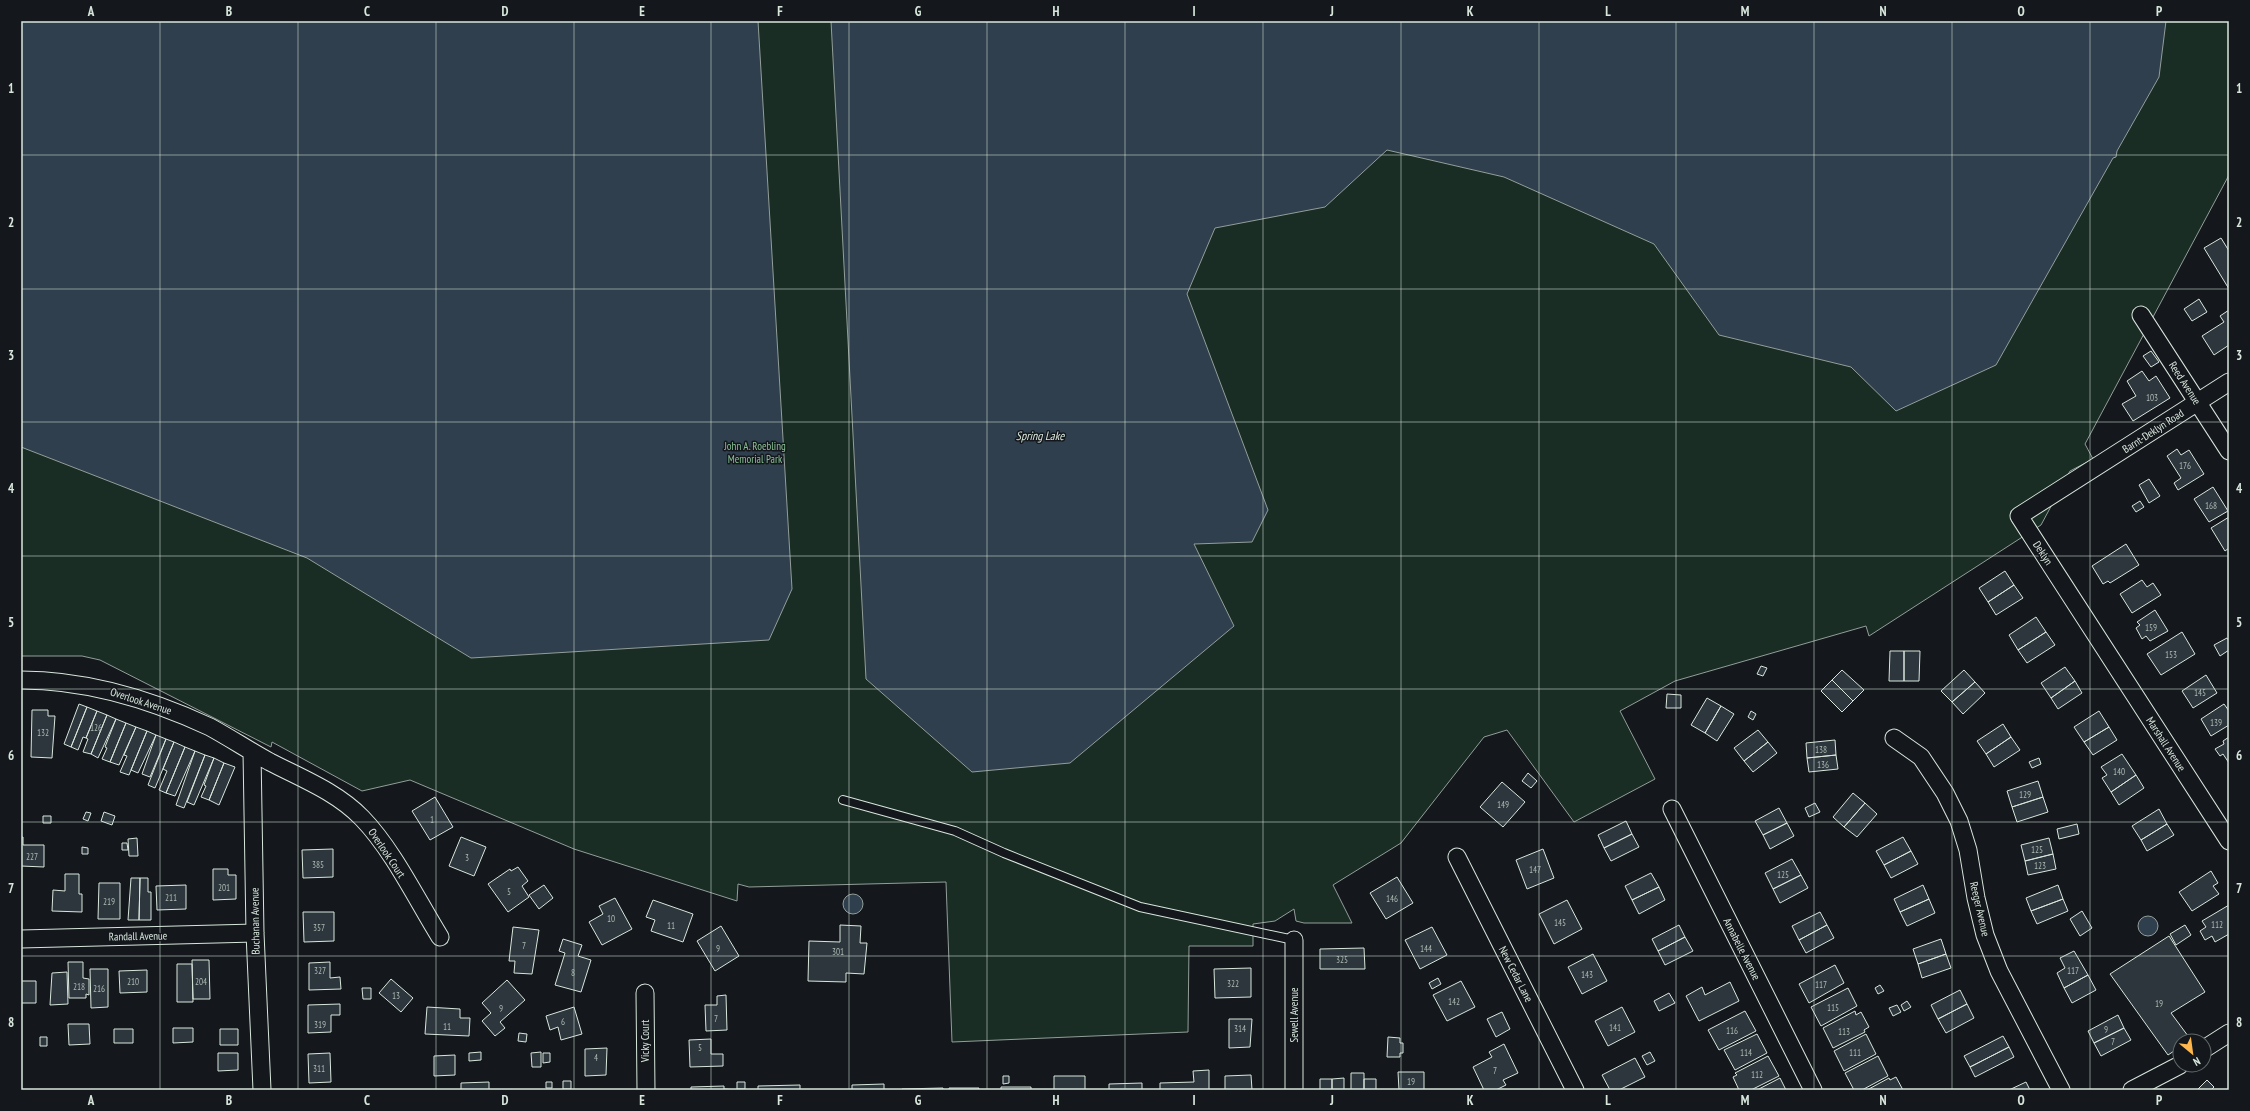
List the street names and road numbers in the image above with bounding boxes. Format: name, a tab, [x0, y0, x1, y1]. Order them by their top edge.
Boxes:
street label: Reed Avenue	[2166, 359, 2204, 408]
street label: Barnt-Deklyn Road	[2120, 406, 2187, 456]
street label: Deklyn	[2030, 538, 2056, 568]
street label: Overlook Avenue	[109, 685, 174, 718]
street label: Marshall Avenue	[2143, 714, 2189, 774]
street label: Overlook Court	[365, 826, 409, 880]
street label: Reeger Avenue	[1967, 880, 1993, 938]
street label: Buchanan Avenue	[247, 887, 263, 955]
street label: Annabelle Avenue	[1720, 915, 1764, 983]
street label: Randall Avenue	[109, 928, 168, 944]
street label: New Cedar Lane	[1496, 944, 1536, 1005]
street label: Sewell Avenue	[1287, 987, 1301, 1043]
street label: Vicky Court	[638, 1020, 652, 1063]

